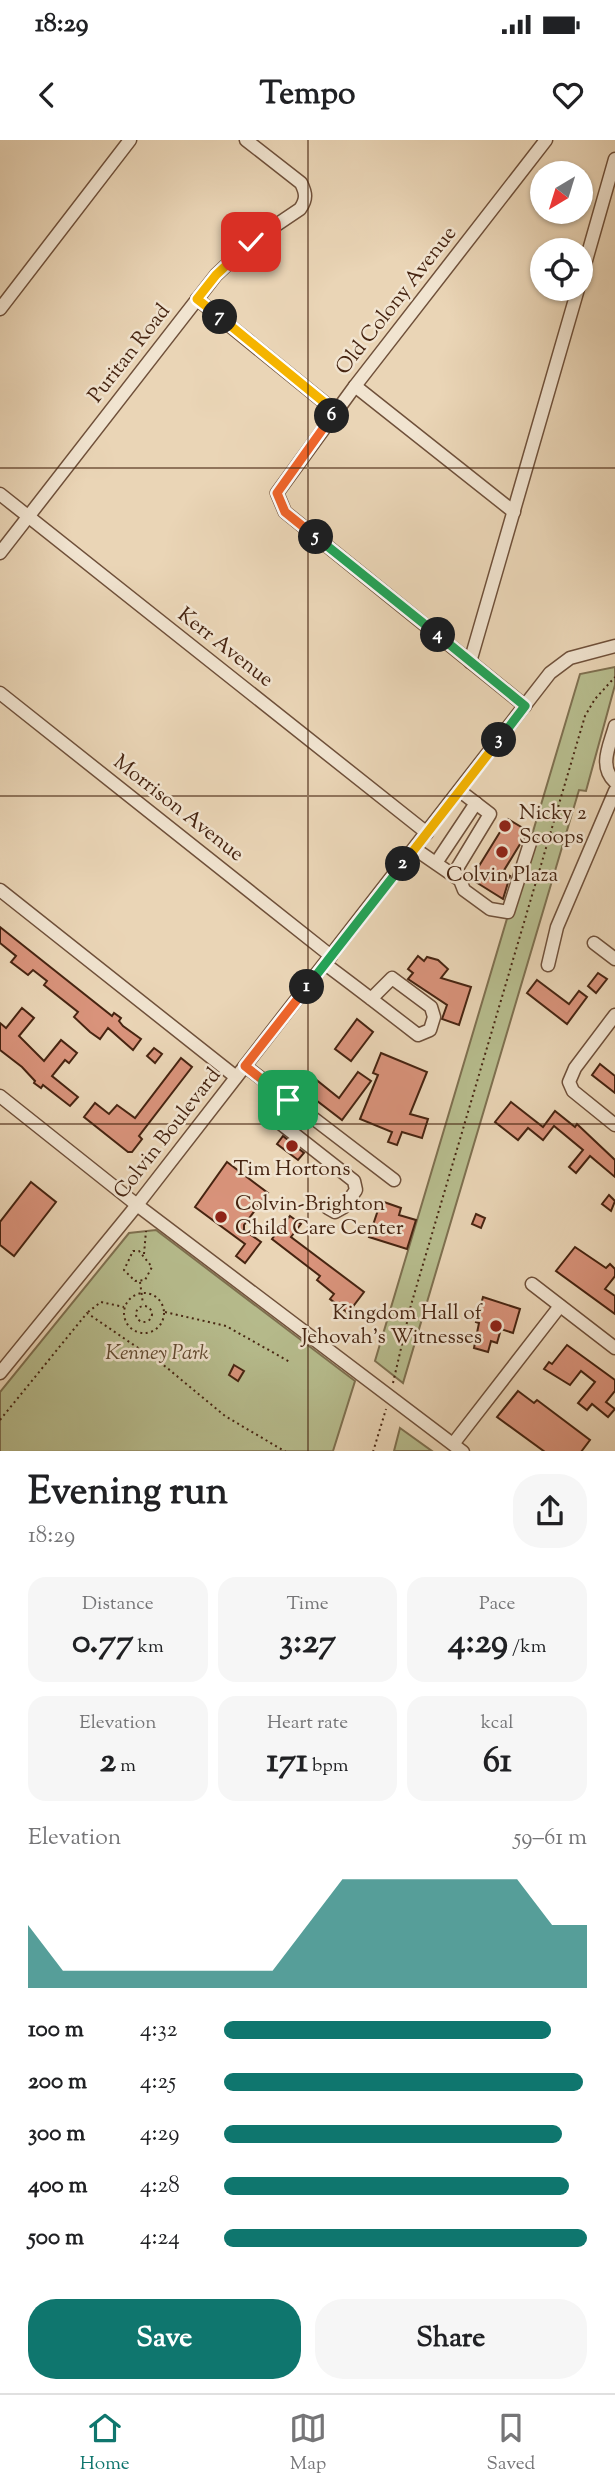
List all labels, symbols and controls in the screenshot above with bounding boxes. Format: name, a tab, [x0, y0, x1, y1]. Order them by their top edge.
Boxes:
text: 18:29	[35, 6, 88, 43]
text: Tempo	[259, 72, 356, 118]
icon: back	[28, 76, 66, 114]
icon: heart	[549, 76, 587, 114]
north arrow	[530, 161, 593, 224]
map controls	[530, 161, 593, 301]
pin	[221, 212, 281, 272]
street label: Old Colony Avenue	[329, 220, 465, 382]
icon: check	[232, 223, 270, 261]
button: locate	[530, 238, 593, 301]
street label: Puritan Road	[82, 298, 178, 410]
pin: 7	[202, 300, 238, 334]
text: 7	[215, 303, 224, 330]
pin: 6	[314, 398, 350, 434]
text: 6	[327, 402, 336, 429]
pin: 5	[298, 520, 334, 554]
text: 5	[312, 523, 319, 550]
street label: Kerr Avenue	[171, 601, 279, 695]
pin: 4	[420, 617, 456, 652]
text: 4	[433, 621, 442, 648]
pin: 3	[482, 722, 516, 758]
text: 3	[495, 726, 502, 753]
street label: Morrison Avenue	[106, 748, 250, 870]
place label: Nicky 2 Scoops	[519, 799, 587, 853]
marker: Nicky 2 Scoops	[497, 818, 513, 834]
marker: Colvin Plaza	[494, 844, 510, 860]
pin: 2	[386, 846, 420, 882]
text: 2	[398, 850, 407, 877]
place label: Colvin Plaza	[446, 861, 558, 891]
pin: 1	[290, 970, 324, 1004]
text: 1	[303, 973, 310, 1000]
street label: Colvin Boulevard	[107, 1062, 229, 1206]
pin	[258, 1070, 318, 1130]
icon: arrive	[269, 1081, 307, 1119]
marker: Tim Hortons	[284, 1138, 300, 1154]
place label: Tim Hortons	[234, 1155, 350, 1185]
place label: Colvin-Brighton Child Care Center	[235, 1190, 404, 1244]
marker: Colvin-Brighton Child Care Center	[213, 1209, 229, 1225]
place label: Kingdom Hall of Jehovah’s Witnesses	[300, 1299, 484, 1353]
marker: Kingdom Hall of Jehovah’s Witnesses	[488, 1318, 504, 1334]
park label: Kenney Park	[105, 1339, 209, 1369]
text: Evening run	[28, 1467, 228, 1521]
button: share	[513, 1474, 587, 1548]
text: 18:29	[28, 1520, 75, 1553]
text: Distance	[82, 1591, 154, 1618]
text: Time	[286, 1591, 329, 1618]
text: Pace	[479, 1591, 515, 1618]
text: 0.77	[72, 1618, 134, 1669]
text: 3:27	[279, 1618, 336, 1669]
text: 4:29	[448, 1618, 508, 1669]
text: km	[134, 1634, 164, 1661]
text: /km	[508, 1634, 546, 1661]
text: Elevation	[79, 1710, 156, 1737]
text: Heart rate	[267, 1710, 348, 1737]
text: kcal	[481, 1710, 513, 1737]
text: 2	[100, 1737, 116, 1788]
text: 171	[267, 1737, 308, 1788]
text: 61	[483, 1737, 512, 1788]
text: m	[116, 1753, 136, 1780]
text: bpm	[308, 1753, 348, 1780]
text: Elevation	[28, 1822, 121, 1855]
text: 59–61 m	[514, 1822, 587, 1855]
text: 100 m	[28, 2014, 84, 2047]
text: 4:32	[140, 2014, 178, 2047]
text: 200 m	[28, 2066, 87, 2099]
text: 4:25	[140, 2066, 176, 2099]
text: 300 m	[28, 2118, 85, 2151]
text: 4:29	[140, 2118, 180, 2151]
text: 400 m	[28, 2170, 88, 2203]
text: 4:28	[140, 2170, 180, 2203]
text: 500 m	[28, 2222, 84, 2255]
text: 4:24	[140, 2222, 180, 2255]
button: Save	[28, 2299, 301, 2379]
button: Share	[315, 2299, 587, 2379]
tab: Home	[80, 2409, 130, 2478]
tab: Map	[289, 2409, 327, 2478]
tab: Saved	[486, 2409, 535, 2478]

